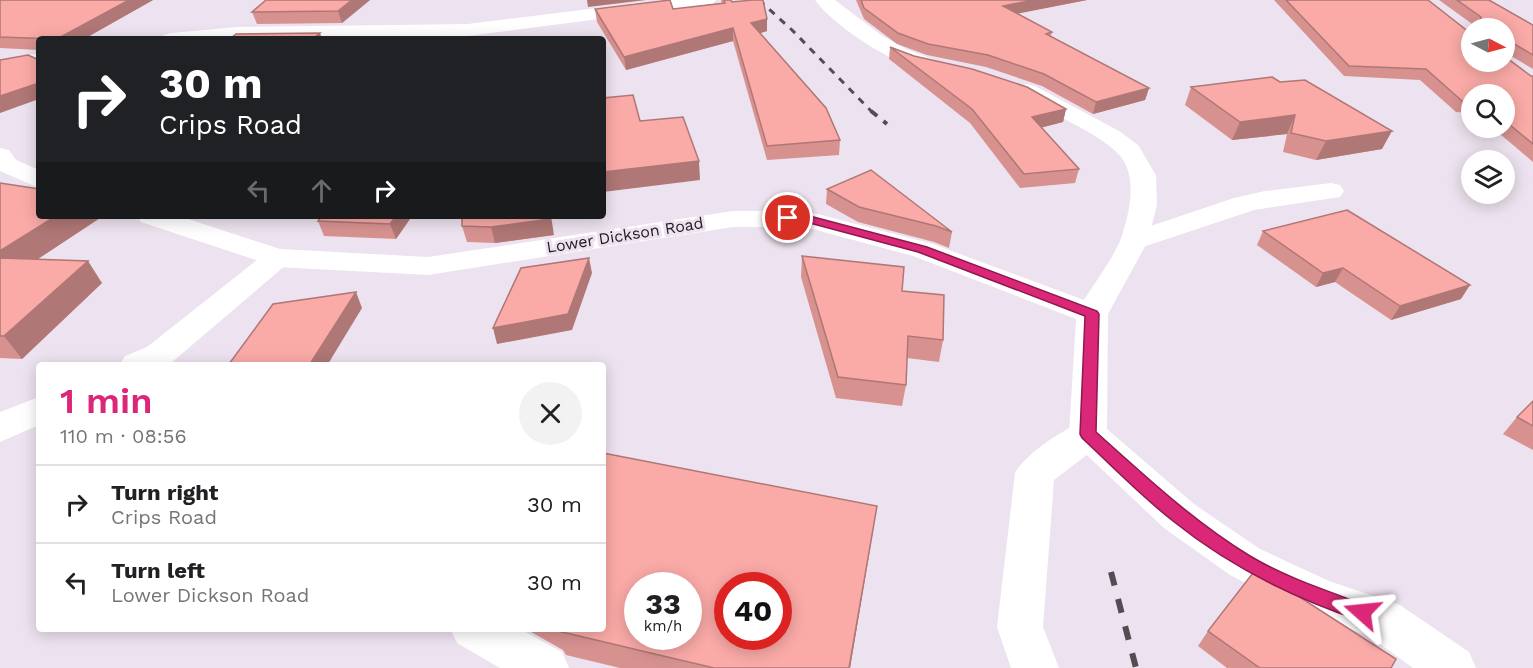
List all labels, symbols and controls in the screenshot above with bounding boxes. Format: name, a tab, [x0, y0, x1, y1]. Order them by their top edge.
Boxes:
north arrow	[1461, 18, 1515, 72]
map controls	[1461, 18, 1515, 204]
text: 30 m	[159, 59, 263, 108]
icon: right	[60, 60, 138, 138]
button: search	[1461, 84, 1515, 138]
text: Crips Road	[159, 109, 302, 141]
button: layers	[1461, 150, 1515, 204]
icon: left	[242, 174, 275, 207]
icon: ahead	[305, 174, 338, 207]
icon: right	[368, 174, 401, 207]
pin	[762, 192, 813, 243]
icon: arrive	[771, 201, 804, 234]
street label: Lower Dickson Road	[545, 213, 705, 257]
text: 1 min	[60, 380, 152, 422]
button: close	[519, 382, 582, 445]
text: 110 m · 08:56	[60, 424, 187, 448]
text: Turn right	[111, 480, 218, 505]
icon: right	[60, 488, 93, 521]
text: 30 m	[527, 492, 582, 517]
text: Crips Road	[111, 505, 217, 529]
text: Turn left	[111, 558, 205, 583]
icon: left	[60, 566, 93, 599]
text: 30 m	[527, 570, 582, 595]
speed limit sign: 40	[714, 572, 792, 650]
position arrow	[1330, 580, 1394, 644]
text: Lower Dickson Road	[111, 583, 309, 607]
text: 33	[645, 586, 681, 621]
text: km/h	[644, 617, 682, 635]

